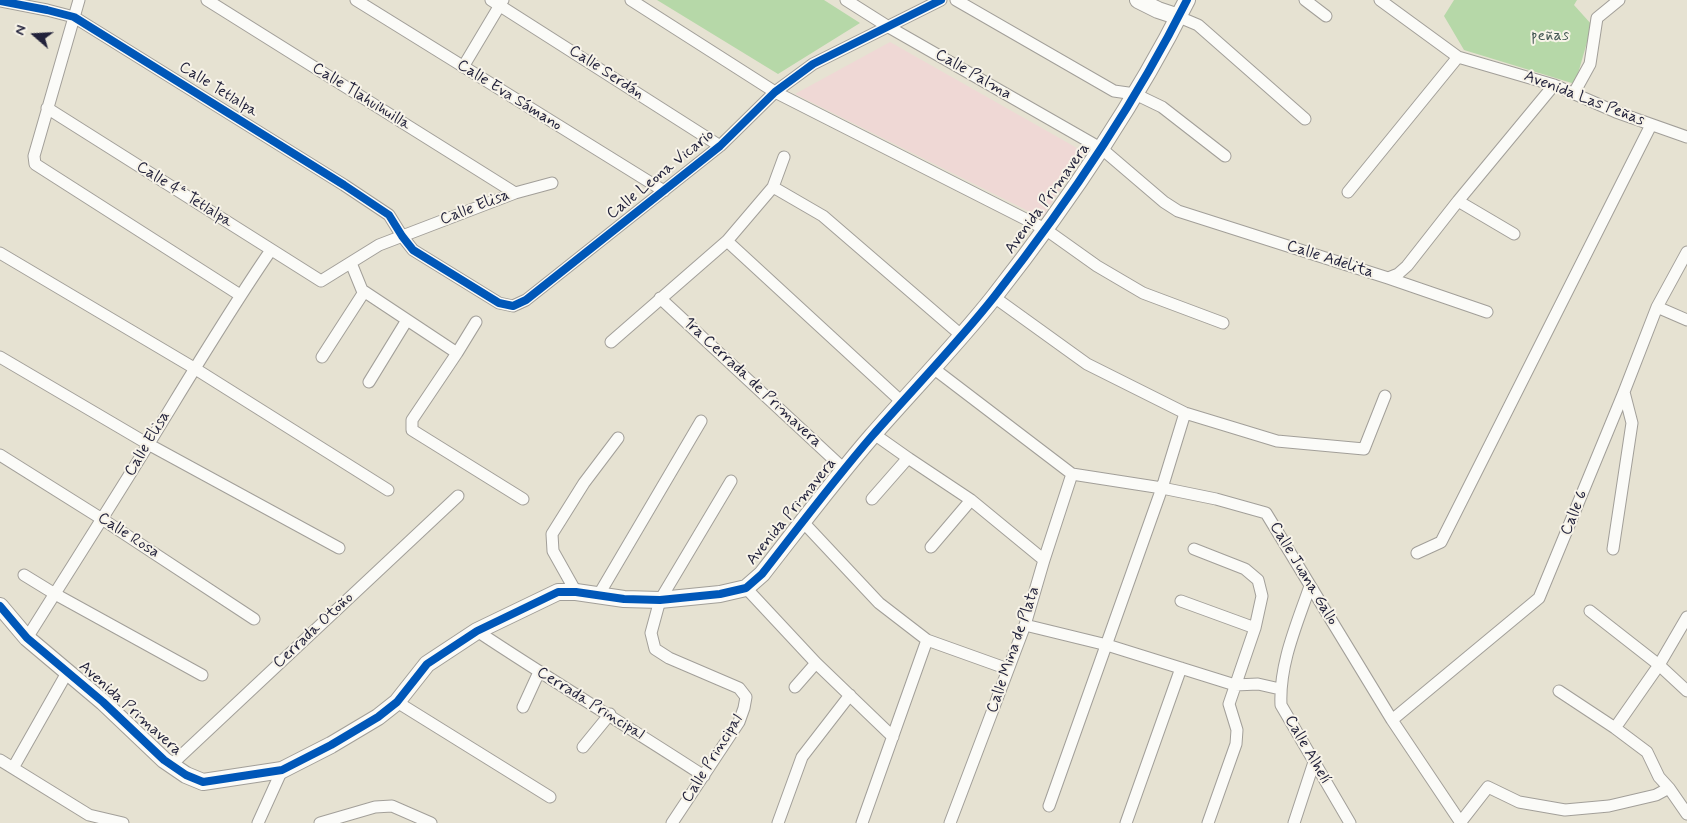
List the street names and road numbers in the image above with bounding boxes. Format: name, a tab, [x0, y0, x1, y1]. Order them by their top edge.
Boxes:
street label: Calle Serdán	[565, 42, 647, 104]
street label: Calle Palma	[931, 45, 1015, 105]
street label: Calle Eva Sámano	[453, 56, 565, 136]
street label: Calle Tetlalpa	[175, 58, 261, 122]
street label: Calle Tlahuihuilla	[308, 59, 414, 135]
street label: Avenida Las Peñas	[1521, 67, 1647, 131]
street label: Calle Leona Vicario	[603, 126, 719, 224]
street label: Avenida Primavera	[1001, 140, 1095, 258]
street label: Calle 4ª Tetlalpa	[132, 158, 236, 232]
street label: Calle Elisa	[438, 186, 512, 230]
street label: Calle Adelita	[1284, 237, 1376, 283]
street label: 1ra Cerrada de Primavera	[679, 314, 825, 452]
street label: Calle Elisa	[121, 408, 175, 480]
street label: Avenida Primavera	[743, 454, 841, 570]
street label: Calle 6	[1557, 488, 1593, 538]
street label: Calle Rosa	[93, 509, 163, 563]
street label: Calle Juana Gallo	[1265, 519, 1341, 629]
street label: Calle Mina de Plata	[983, 584, 1045, 716]
street label: Cerrada Otoño	[270, 589, 358, 673]
street label: Avenida Primavera	[74, 658, 186, 760]
street label: Cerrada Principal	[533, 663, 647, 745]
street label: Calle Principal	[678, 712, 748, 806]
street label: Calle Alhelí	[1280, 712, 1334, 788]

